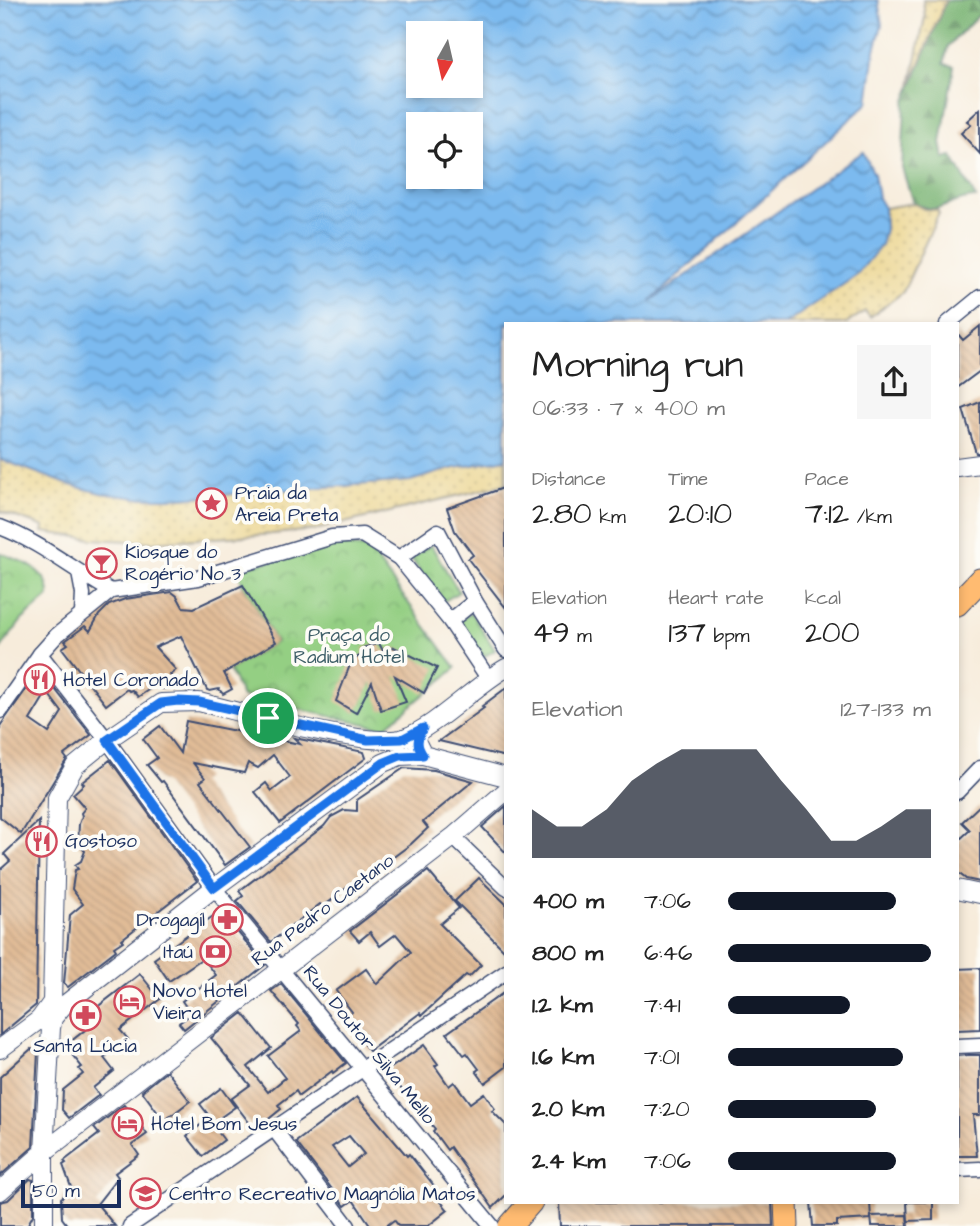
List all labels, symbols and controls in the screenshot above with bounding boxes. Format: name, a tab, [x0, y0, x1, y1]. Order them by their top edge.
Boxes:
north arrow	[406, 21, 483, 98]
map controls	[406, 21, 483, 189]
button: locate	[406, 112, 483, 189]
text: Morning run	[532, 340, 744, 392]
button: share	[857, 345, 931, 419]
text: 06:33 · 7 × 400 m	[532, 392, 725, 424]
text: Distance	[532, 466, 606, 493]
text: Time	[668, 466, 708, 493]
text: Pace	[805, 466, 849, 493]
place label: Praia da Areia Preta	[235, 480, 339, 529]
place icon: Praia da Areia Preta	[195, 487, 229, 521]
text: 2.80	[532, 493, 592, 535]
text: 20:10	[668, 493, 732, 535]
text: 7:12	[805, 493, 849, 535]
text: km	[592, 504, 626, 531]
text: /km	[849, 504, 892, 531]
place label: Kiosque do Rogério No 3	[125, 539, 241, 589]
bar icon: Kiosque do Rogério No 3	[85, 546, 119, 580]
text: Elevation	[532, 585, 607, 612]
text: Heart rate	[668, 585, 764, 612]
text: kcal	[805, 585, 841, 612]
text: 49	[532, 612, 570, 654]
text: 137	[668, 612, 706, 654]
text: 200	[805, 612, 860, 654]
park label: Praça do Radium Hotel	[293, 622, 405, 671]
text: m	[570, 623, 592, 650]
text: bpm	[706, 623, 750, 650]
restaurant icon: Hotel Coronado	[23, 663, 57, 697]
place label: Hotel Coronado	[63, 667, 199, 694]
pin	[238, 688, 298, 748]
text: Elevation	[532, 693, 623, 725]
text: 127–133 m	[840, 693, 931, 725]
icon: arrive	[249, 699, 287, 737]
restaurant icon: Gostoso	[25, 824, 59, 858]
place label: Gostoso	[65, 828, 137, 855]
street label: Rua Pedro Caetano	[246, 847, 400, 973]
text: 400 m	[532, 885, 604, 917]
text: 7:06	[644, 885, 691, 917]
pharmacy icon: Drogagíl	[211, 903, 245, 937]
place label: Drogagíl	[136, 907, 205, 935]
bank icon: Itaú	[199, 935, 233, 969]
text: 800 m	[532, 937, 603, 969]
text: 6:46	[644, 937, 692, 969]
place label: Itaú	[163, 939, 193, 966]
street label: Rua Doutor Silva Mello	[296, 960, 442, 1130]
place label: Novo Hotel Vieira	[153, 978, 247, 1027]
hotel icon: Novo Hotel Vieira	[113, 985, 147, 1019]
text: 1.2 km	[532, 989, 593, 1021]
text: 7:41	[644, 989, 681, 1021]
pharmacy icon: Santa Lúcia	[68, 998, 102, 1032]
place label: Santa Lúcia	[33, 1033, 137, 1060]
text: 1.6 km	[532, 1041, 594, 1073]
text: 7:01	[644, 1041, 679, 1073]
text: 2.0 km	[532, 1093, 604, 1125]
text: 7:20	[644, 1093, 690, 1125]
hotel icon: Hotel Bom Jesus	[111, 1107, 145, 1141]
place label: Hotel Bom Jesus	[151, 1111, 297, 1138]
text: 2.4 km	[532, 1145, 605, 1177]
text: 7:06	[644, 1145, 691, 1177]
scale bar	[21, 1177, 121, 1209]
school or university icon: Centro Recreativo Magnólia Matos	[129, 1177, 163, 1211]
text: 50 m	[32, 1178, 80, 1205]
place label: Centro Recreativo Magnólia Matos	[169, 1181, 475, 1209]

